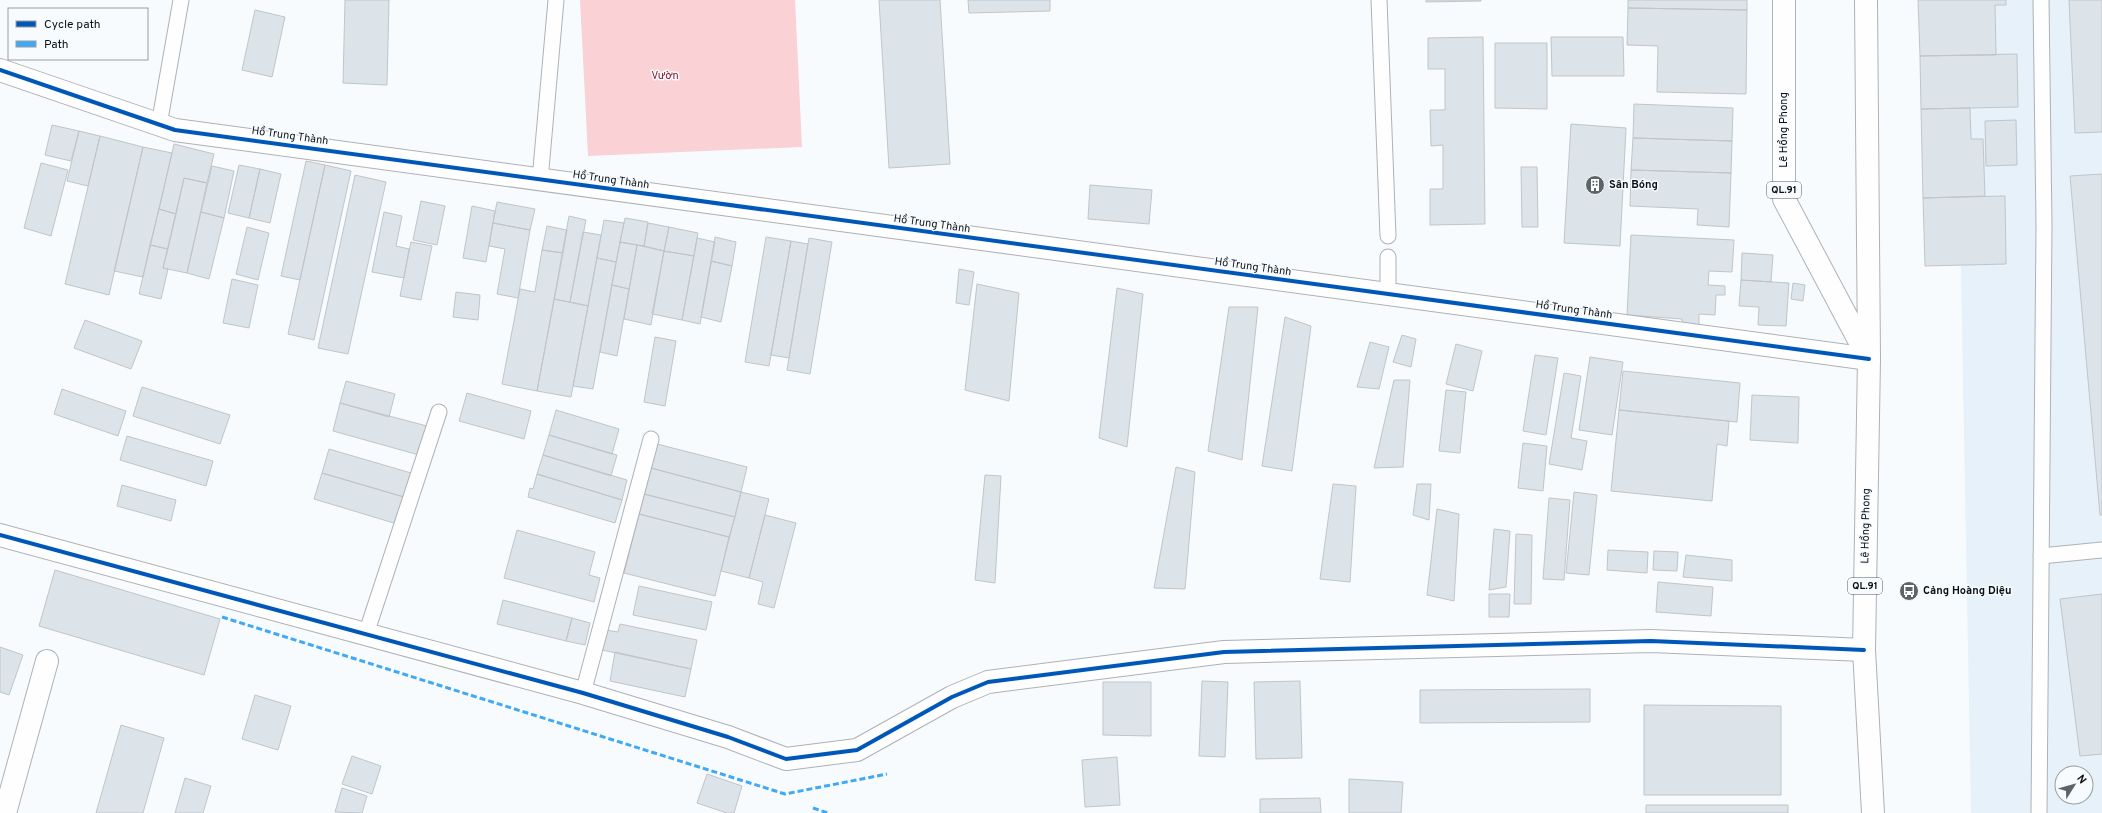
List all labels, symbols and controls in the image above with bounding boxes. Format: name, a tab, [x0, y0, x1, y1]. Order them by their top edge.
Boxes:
legend	[8, 8, 148, 60]
text: Cycle path	[44, 17, 101, 33]
text: Path	[44, 37, 69, 53]
park label: Vườn	[651, 69, 679, 83]
street label: Lê Hồng Phong	[1777, 92, 1791, 168]
street label: Hồ Trung Thành	[251, 124, 329, 148]
street label: Hồ Trung Thành	[572, 168, 650, 192]
building icon: Sân Bóng	[1584, 174, 1606, 196]
place label: Sân Bóng	[1609, 178, 1658, 192]
road number: QL.91	[1767, 182, 1801, 198]
street label: Hồ Trung Thành	[893, 212, 971, 236]
street label: Hồ Trung Thành	[1214, 255, 1292, 279]
street label: Hồ Trung Thành	[1535, 298, 1613, 322]
street label: Lê Hồng Phong	[1858, 488, 1874, 564]
road number: QL.91	[1848, 578, 1882, 594]
bus stop icon: Cảng Hoàng Diệu	[1898, 580, 1920, 602]
place label: Cảng Hoàng Diệu	[1923, 584, 2011, 598]
north arrow	[2054, 765, 2094, 805]
text: N	[2073, 772, 2089, 787]

